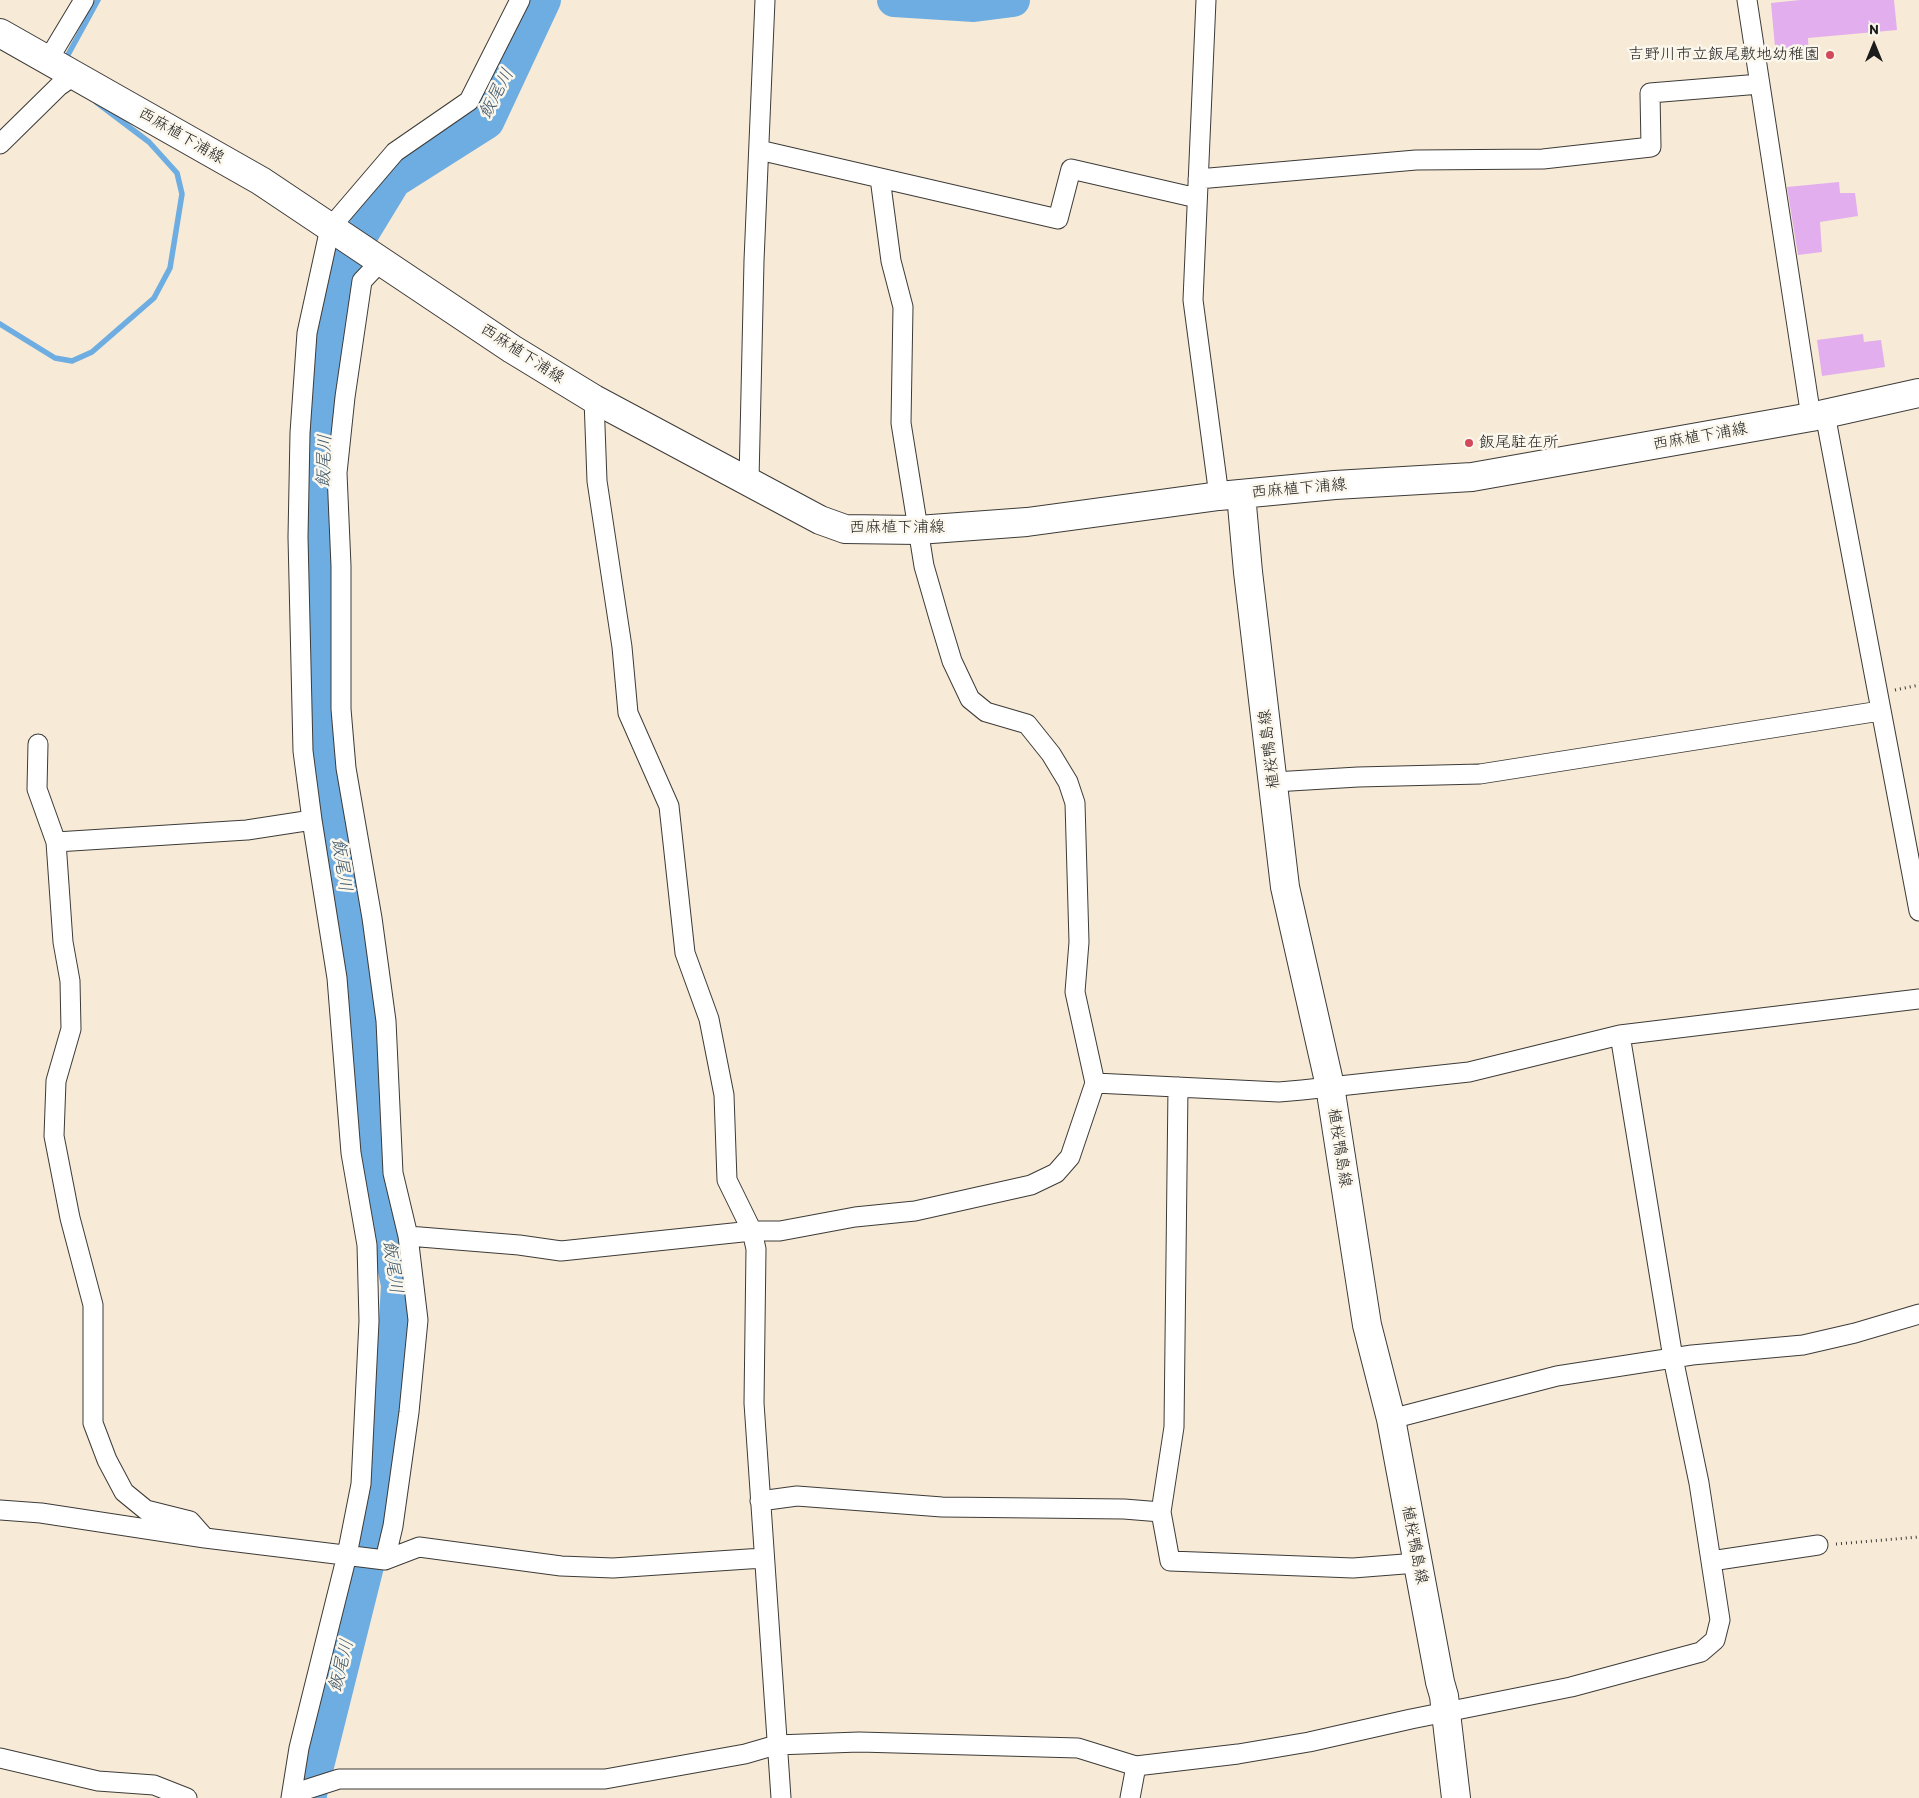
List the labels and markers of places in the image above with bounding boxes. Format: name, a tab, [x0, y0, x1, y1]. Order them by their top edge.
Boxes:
place label: 吉野川市立飯尾敷地幼稚園	[1628, 45, 1820, 65]
marker: 吉野川市立飯尾敷地幼稚園	[1824, 49, 1836, 61]
place label: 飯尾駐在所	[1479, 433, 1559, 453]
marker: 飯尾駐在所	[1463, 437, 1475, 449]

